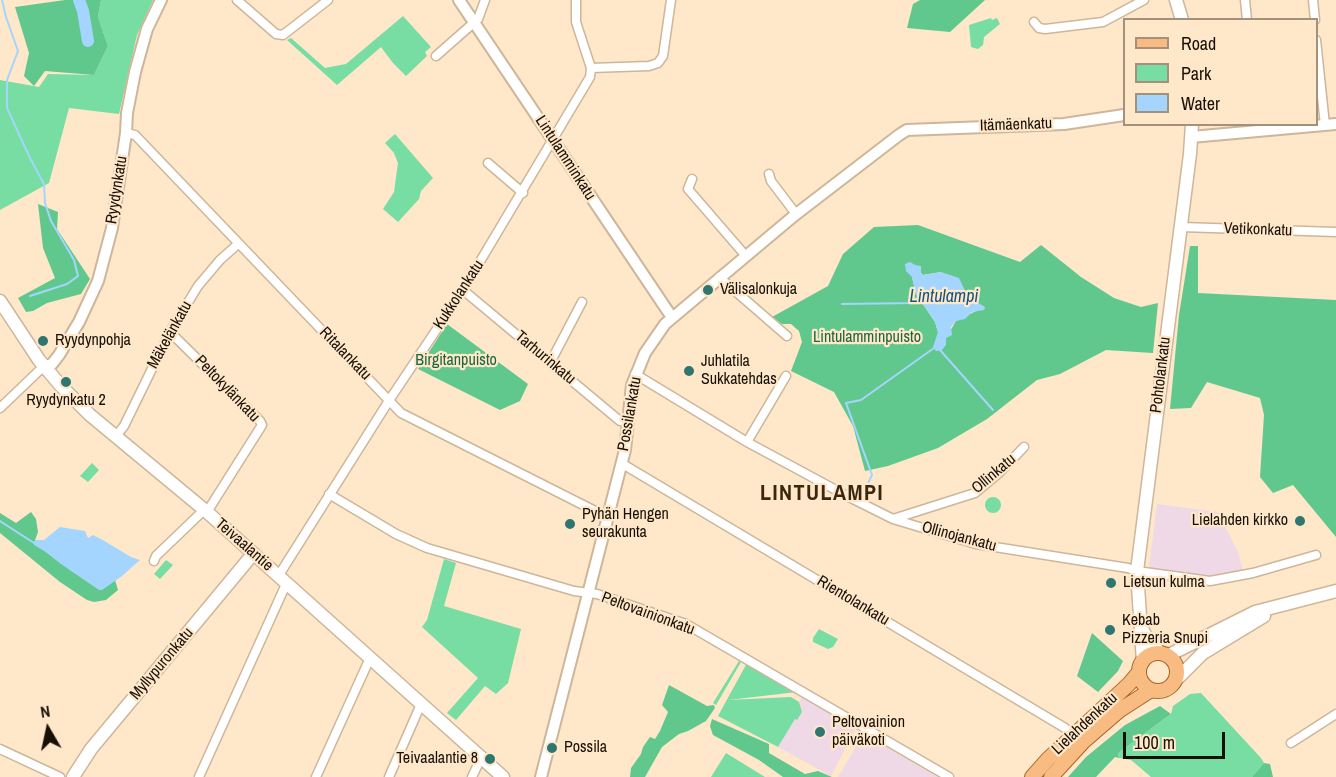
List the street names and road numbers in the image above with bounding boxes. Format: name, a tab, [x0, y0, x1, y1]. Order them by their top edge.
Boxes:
street label: Lintulamminkatu	[531, 112, 599, 204]
street label: Itämäenkatu	[980, 114, 1052, 136]
street label: Ryydynkatu	[102, 155, 132, 225]
street label: Vetikonkatu	[1223, 219, 1293, 241]
street label: Kukkolankatu	[429, 257, 489, 333]
street label: Mäkelänkatu	[144, 298, 196, 372]
street label: Ritalankatu	[315, 323, 375, 385]
street label: Tarhurinkatu	[511, 327, 579, 389]
street label: Pohtolankatu	[1147, 336, 1175, 414]
street label: Peltokylänkatu	[190, 352, 264, 426]
street label: Possilankatu	[614, 375, 646, 453]
street label: Ollinkatu	[968, 450, 1020, 498]
street label: Teivaalantie	[211, 515, 277, 575]
street label: Ollinojankatu	[920, 518, 998, 556]
street label: Rientolankatu	[813, 572, 893, 630]
street label: Peltovainionkatu	[599, 588, 697, 640]
street label: Myllypuronkatu	[126, 624, 198, 704]
street label: Lielahdenkatu	[1048, 689, 1122, 759]

